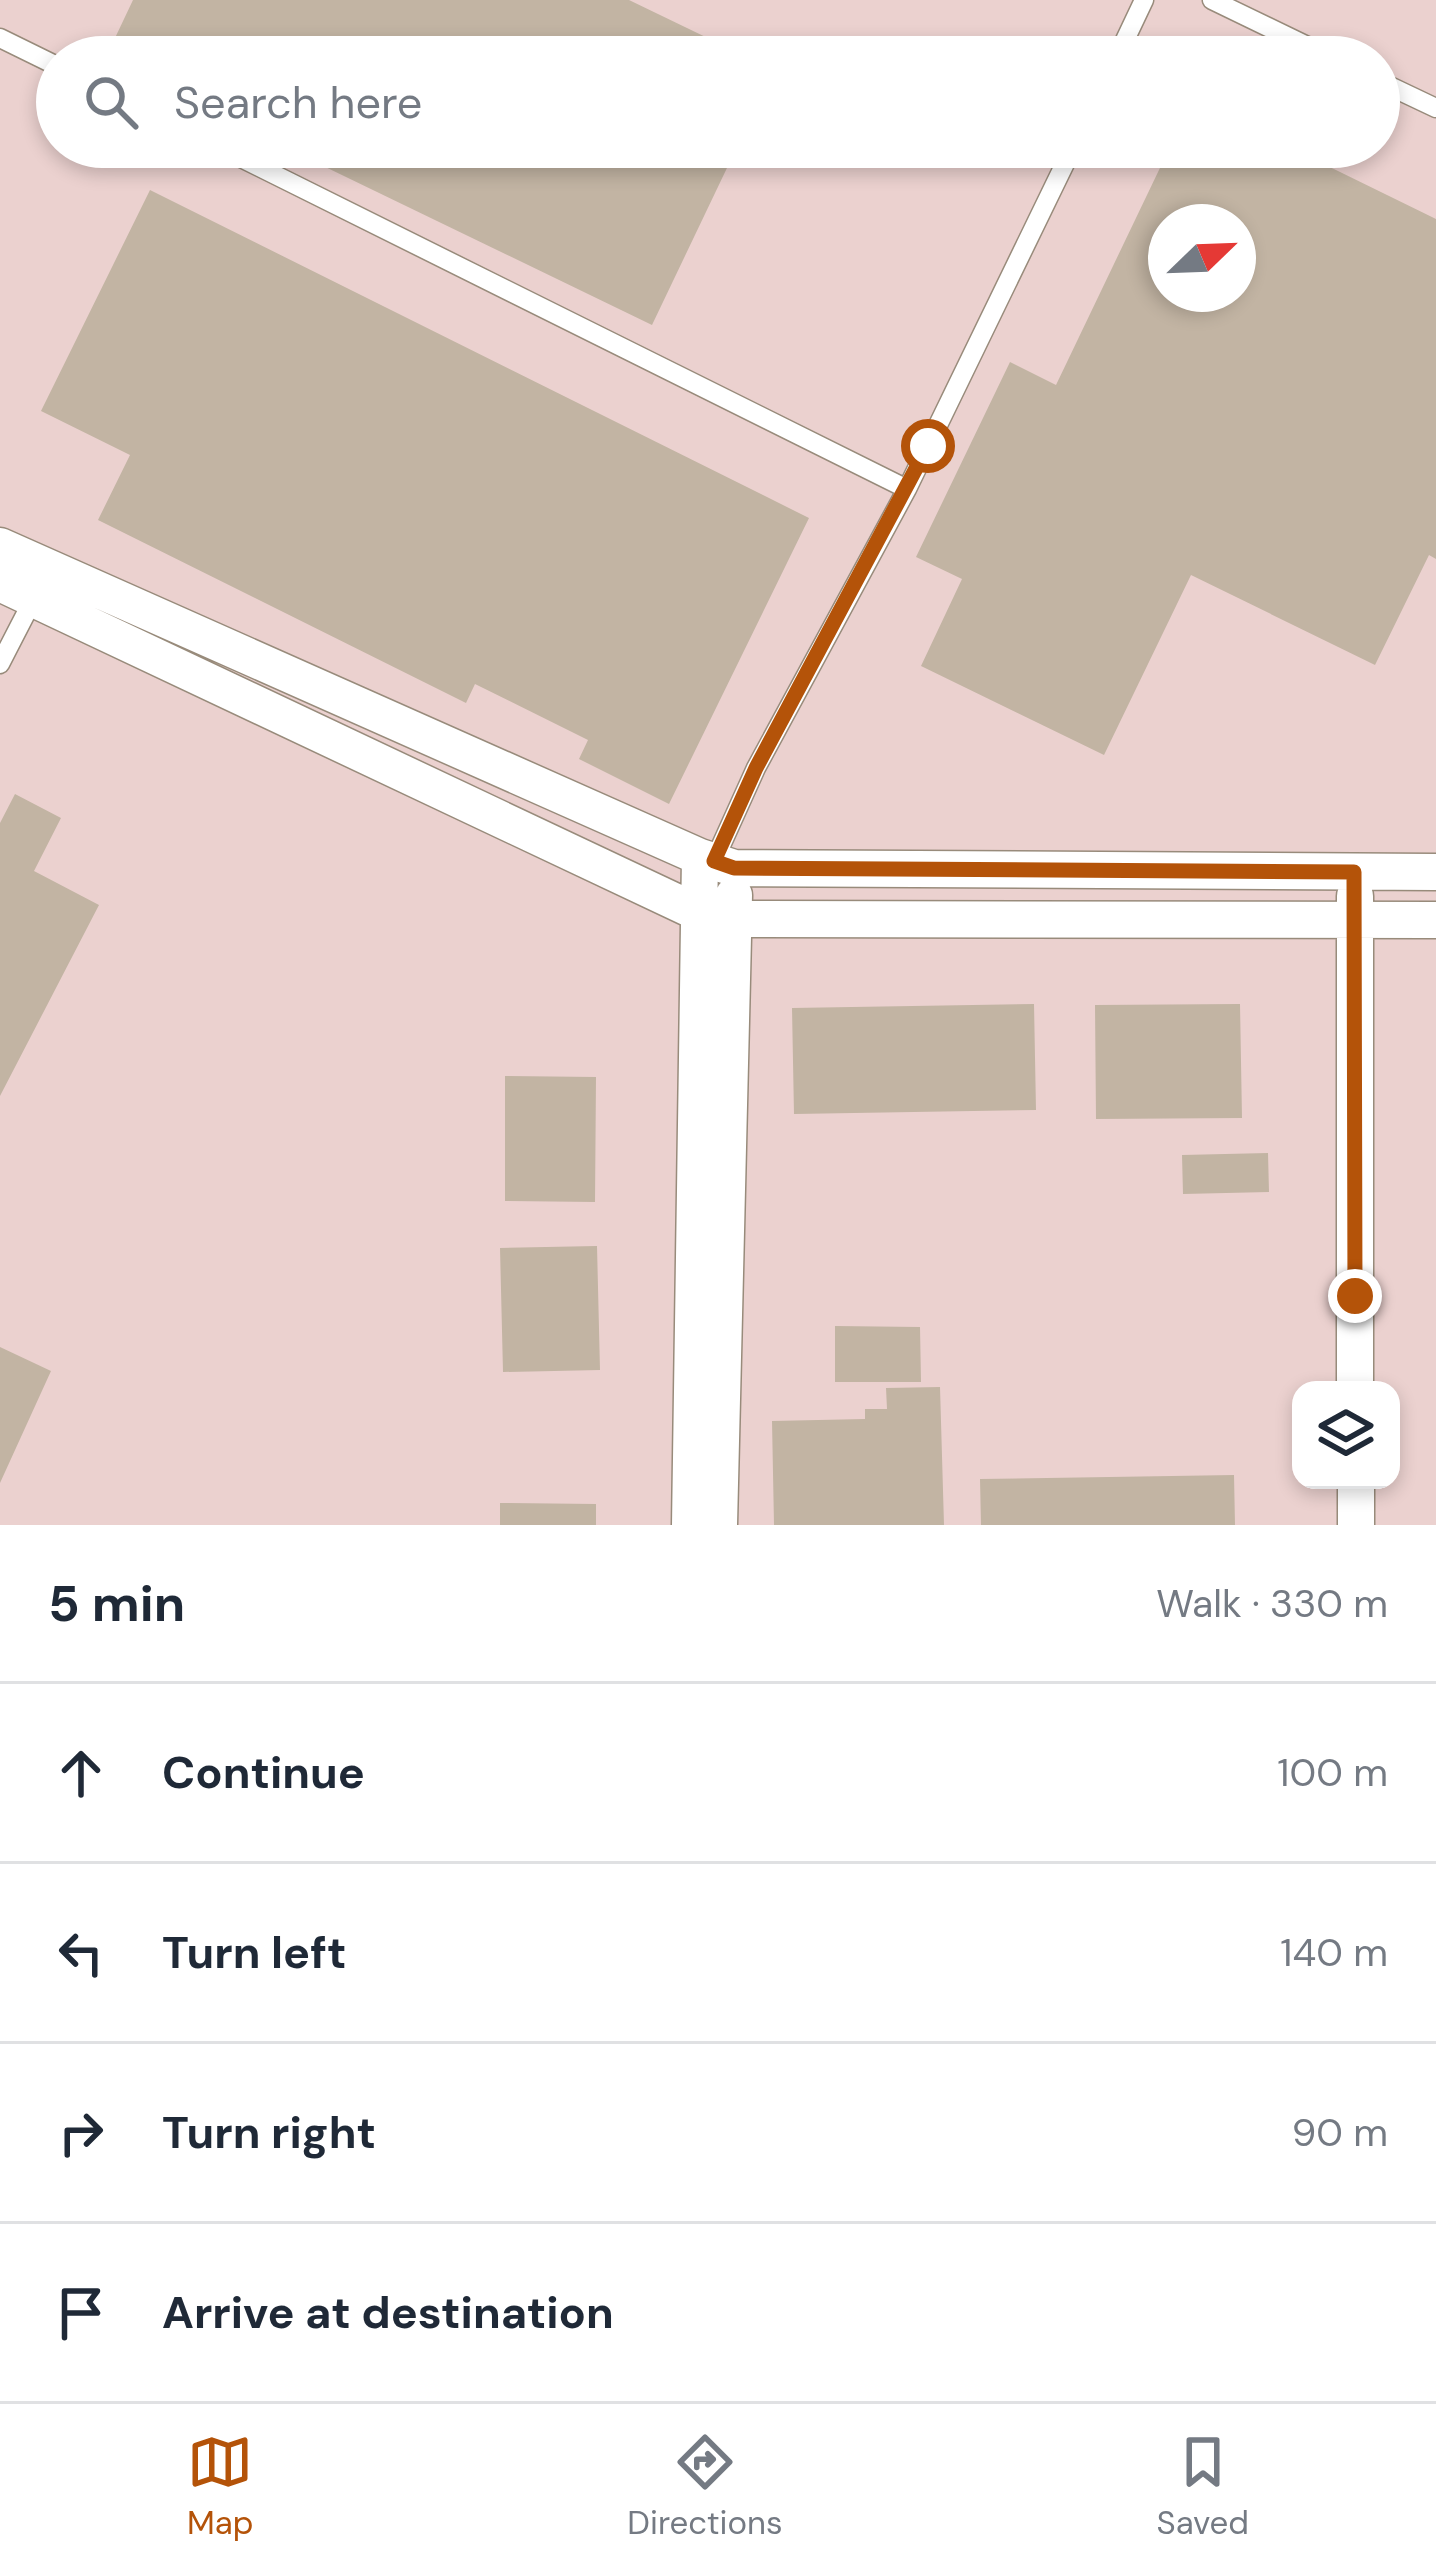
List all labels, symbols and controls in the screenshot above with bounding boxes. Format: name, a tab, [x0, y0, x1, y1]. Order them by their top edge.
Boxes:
search box	[36, 36, 1400, 168]
icon: search	[78, 69, 144, 135]
text: Search here	[174, 73, 422, 132]
north arrow	[1148, 204, 1256, 312]
route start	[901, 419, 955, 473]
route end	[1328, 1269, 1382, 1323]
map controls	[1292, 1381, 1400, 1489]
button: layers	[1292, 1381, 1400, 1489]
text: 5 min	[48, 1570, 185, 1637]
text: Walk · 330 m	[1156, 1578, 1388, 1629]
icon: ahead	[48, 1740, 114, 1806]
text: Continue	[162, 1743, 365, 1802]
text: 100 m	[1277, 1747, 1388, 1798]
icon: left	[48, 1920, 114, 1986]
text: Turn left	[162, 1923, 346, 1982]
text: 140 m	[1280, 1927, 1388, 1978]
icon: right	[48, 2100, 114, 2166]
text: Turn right	[162, 2103, 376, 2162]
text: 90 m	[1292, 2107, 1388, 2158]
icon: arrive	[48, 2280, 114, 2346]
text: Arrive at destination	[162, 2283, 614, 2342]
tab: Map	[187, 2429, 253, 2544]
tab: Directions	[627, 2429, 783, 2544]
tab: Saved	[1157, 2429, 1249, 2544]

